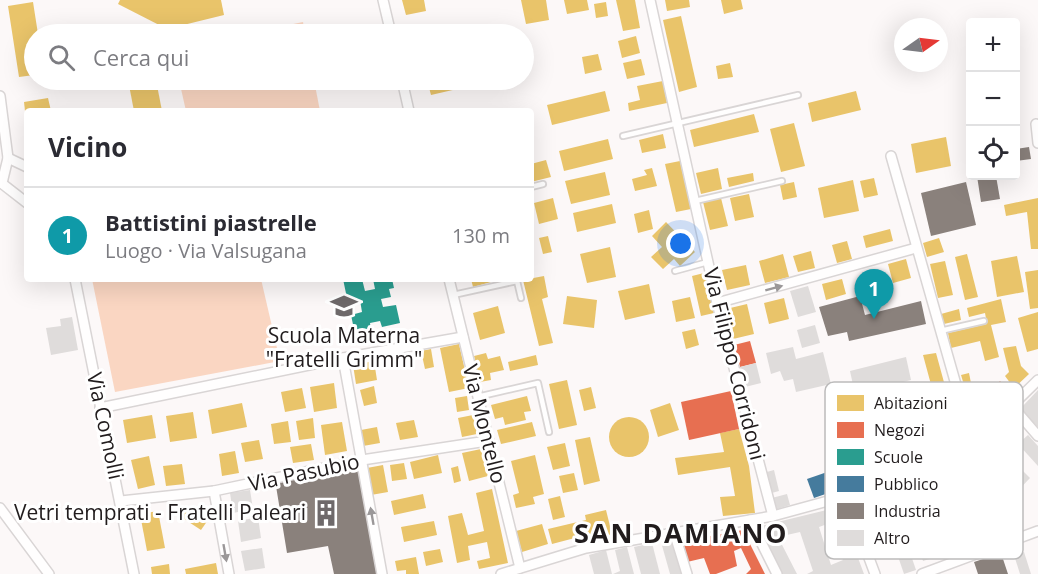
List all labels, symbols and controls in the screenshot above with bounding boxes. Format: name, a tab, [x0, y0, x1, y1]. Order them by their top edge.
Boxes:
north arrow	[894, 18, 948, 72]
map controls	[966, 18, 1020, 180]
button: +	[966, 18, 1020, 72]
search box	[24, 24, 534, 90]
icon: search	[45, 41, 78, 74]
text: Cerca qui	[93, 42, 189, 72]
button: −	[966, 72, 1020, 126]
button: locate	[966, 126, 1020, 180]
text: Vicino	[48, 129, 127, 165]
text: Battistini piastrelle	[105, 207, 317, 237]
text: 1	[62, 222, 73, 249]
text: 130 m	[452, 222, 510, 249]
your location	[666, 229, 695, 258]
text: Luogo · Via Valsugana	[105, 237, 307, 264]
street label: Via Filippo Corridoni	[698, 265, 772, 463]
pin: 1	[854, 270, 894, 319]
one-way arrow	[765, 283, 783, 292]
school or university icon: Scuola Materna "Fratelli Grimm"	[329, 291, 359, 321]
place label: Scuola Materna "Fratelli Grimm"	[266, 321, 422, 373]
street label: Via Montello	[457, 361, 513, 486]
street label: Via Comolli	[81, 370, 131, 482]
legend	[825, 382, 1023, 559]
text: Abitazioni	[874, 392, 948, 414]
text: Negozi	[874, 419, 925, 441]
text: Scuole	[874, 446, 923, 468]
street label: Via Pasubio	[246, 447, 362, 497]
text: Pubblico	[874, 473, 938, 495]
place label: Vetri temprati - Fratelli Paleari	[14, 498, 306, 526]
building icon: Vetri temprati - Fratelli Paleari	[311, 498, 341, 528]
text: Industria	[874, 500, 941, 522]
one-way arrow	[367, 507, 376, 526]
district label: SAN DAMIANO	[574, 514, 788, 551]
text: Altro	[874, 527, 910, 549]
one-way arrow	[221, 544, 230, 563]

